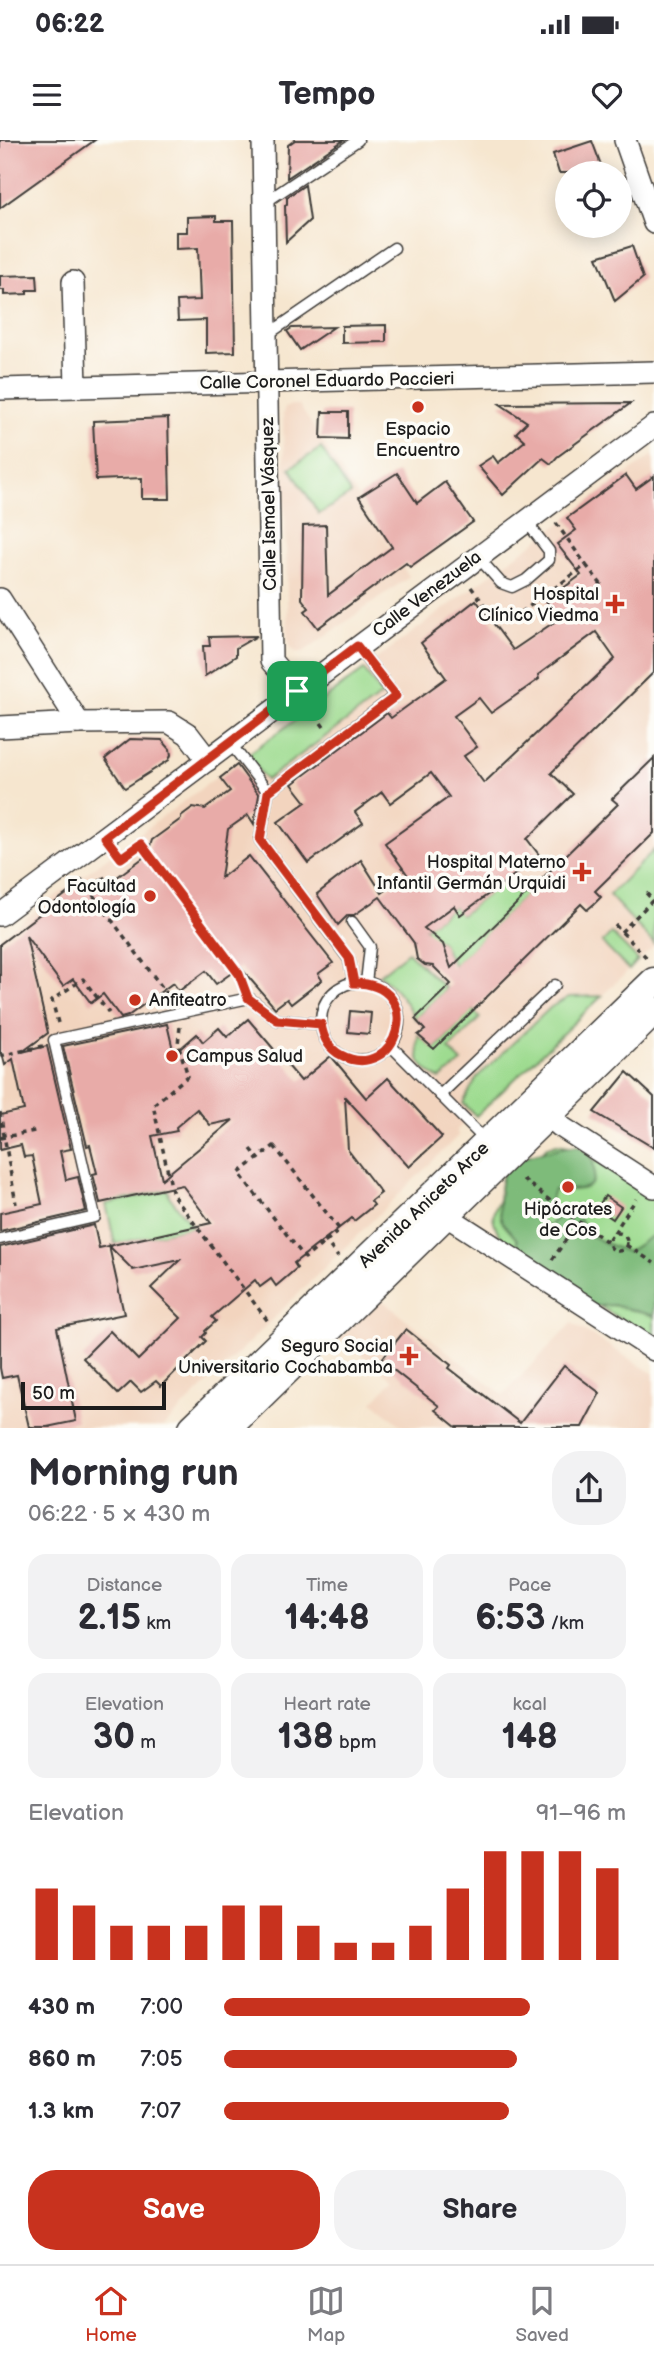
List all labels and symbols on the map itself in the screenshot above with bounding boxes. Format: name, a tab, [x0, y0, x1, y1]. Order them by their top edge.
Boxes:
street label: Calle Coronel Eduardo Paccieri	[199, 368, 455, 394]
marker: Espacio Encuentro	[410, 399, 426, 415]
street label: Calle Ismael Vásquez	[257, 417, 281, 591]
place label: Espacio Encuentro	[376, 419, 460, 461]
street label: Calle Venezuela	[369, 546, 485, 642]
place label: Hospital Clínico Viedma	[478, 584, 599, 626]
marker: Hospital Clínico Viedma	[605, 594, 625, 614]
pin	[267, 661, 327, 721]
place label: Hospital Materno Infantil Germán Urquidi	[377, 852, 566, 894]
marker: Hospital Materno Infantil Germán Urquidi	[572, 862, 592, 882]
place label: Facultad Odontología	[38, 876, 136, 918]
marker: Facultad Odontología	[142, 888, 158, 904]
place label: Anfiteatro	[149, 990, 227, 1011]
marker: Anfiteatro	[127, 992, 143, 1008]
place label: Campus Salud	[186, 1046, 303, 1067]
marker: Campus Salud	[164, 1048, 180, 1064]
street label: Avenida Aniceto Arce	[355, 1137, 494, 1272]
marker: Hipócrates de Cos	[560, 1179, 576, 1195]
place label: Hipócrates de Cos	[524, 1199, 612, 1241]
place label: Seguro Social Universitario Cochabamba	[178, 1336, 393, 1378]
marker: Seguro Social Universitario Cochabamba	[399, 1346, 419, 1366]
scale bar	[21, 1378, 166, 1410]

